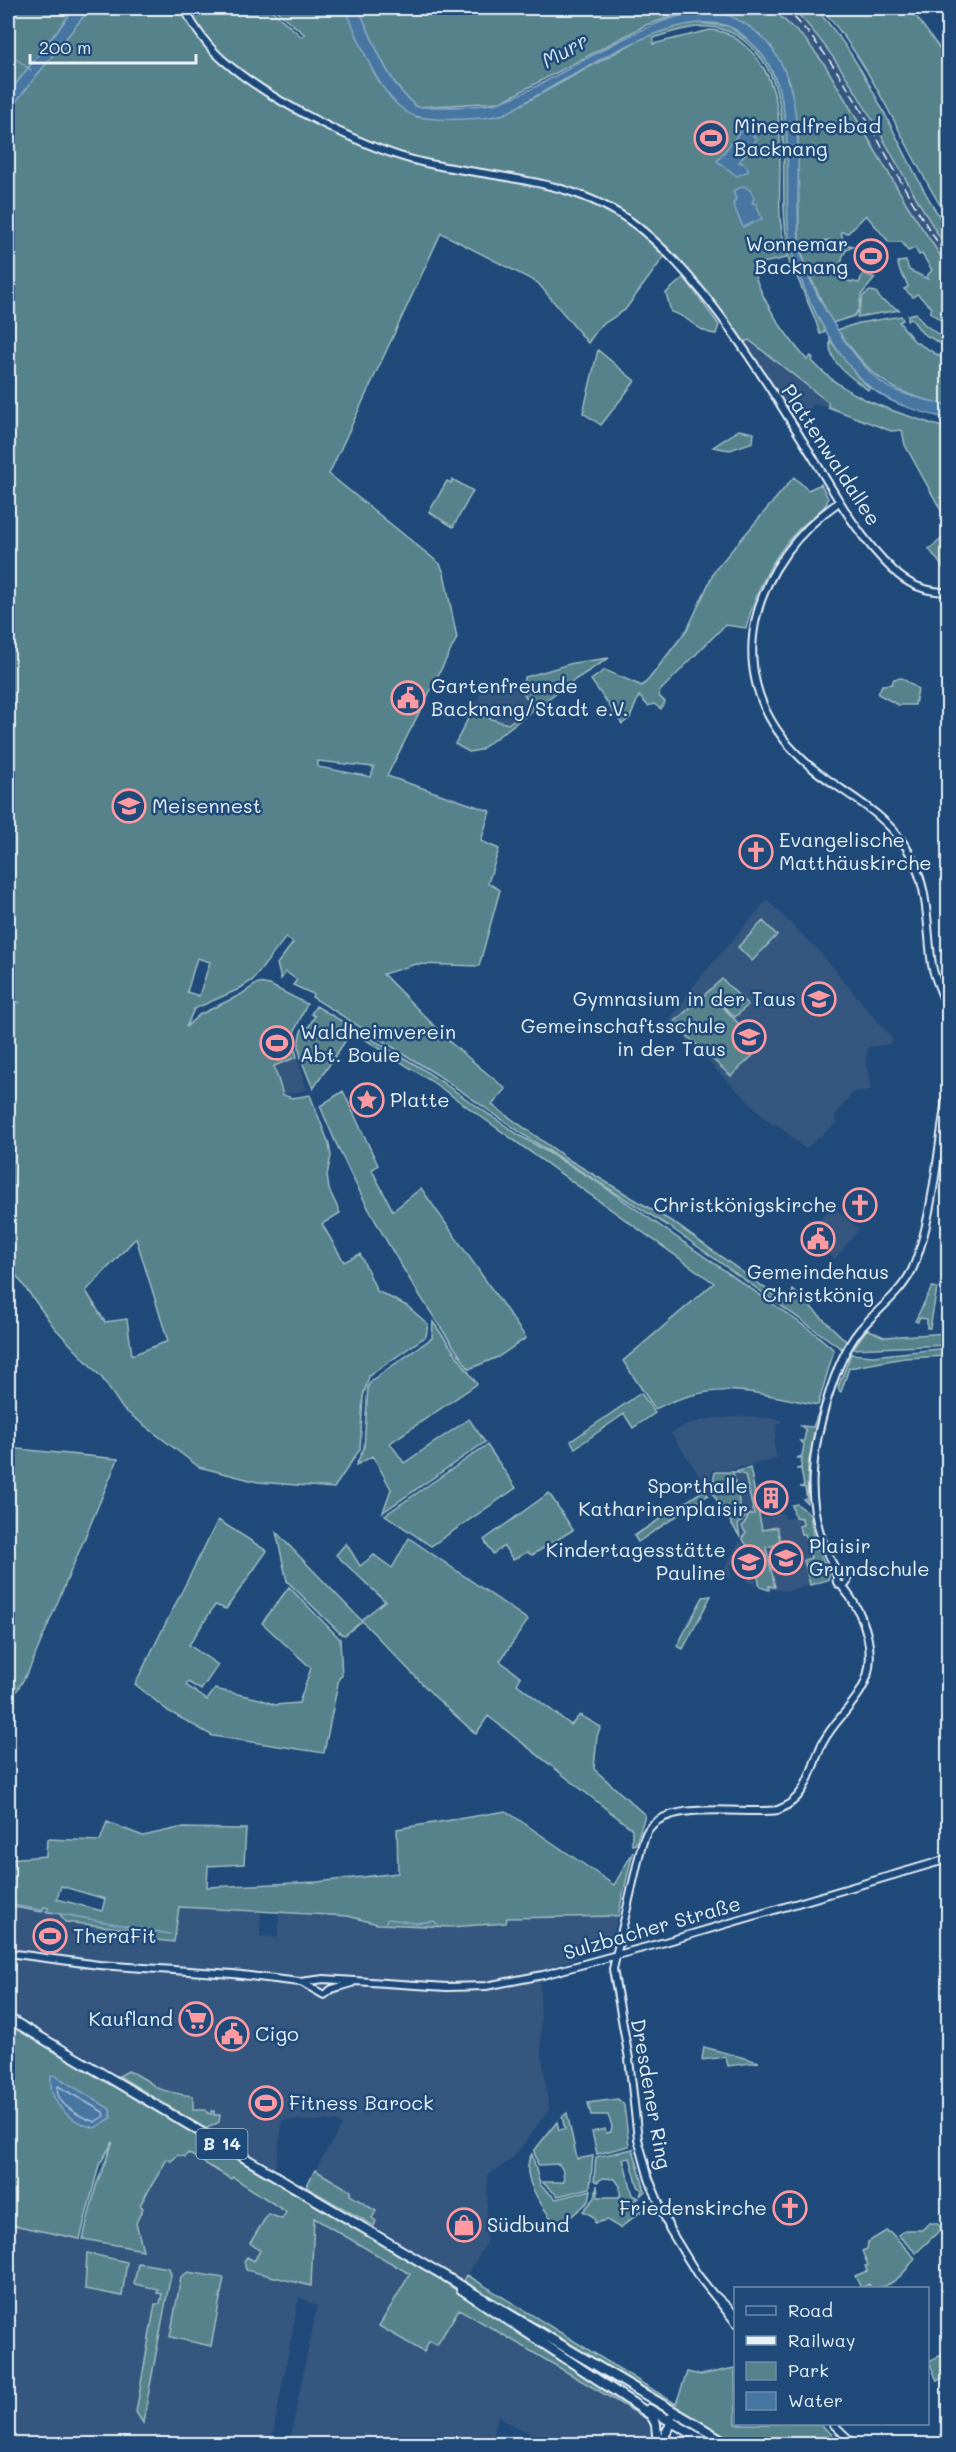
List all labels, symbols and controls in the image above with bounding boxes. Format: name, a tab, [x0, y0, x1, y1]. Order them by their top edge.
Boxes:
water label: Murr	[536, 26, 592, 73]
scale bar	[30, 27, 196, 65]
text: 200 m	[39, 35, 91, 59]
place label: Mineralfreibad Backnang	[734, 112, 881, 161]
sports icon: Mineralfreibad Backnang	[693, 120, 729, 156]
place label: Wonnemar Backnang	[746, 230, 848, 279]
sports icon: Wonnemar Backnang	[853, 238, 889, 274]
street label: Plattenwaldallee	[776, 379, 887, 530]
place label: Gartenfreunde Backnang/Stadt e.V.	[431, 672, 628, 721]
public building icon: Gartenfreunde Backnang/Stadt e.V.	[390, 680, 426, 716]
school or university icon: Meisennest	[111, 788, 147, 824]
place label: Meisennest	[152, 792, 262, 818]
place label: Evangelische Matthäuskirche	[779, 826, 932, 875]
church icon: Evangelische Matthäuskirche	[738, 834, 774, 870]
school or university icon: Gymnasium in der Taus	[801, 981, 837, 1017]
place label: Gymnasium in der Taus	[573, 985, 796, 1011]
place label: Gemeinschaftsschule in der Taus	[521, 1012, 726, 1061]
place label: Waldheimverein Abt. Boule	[300, 1018, 456, 1067]
school or university icon: Gemeinschaftsschule in der Taus	[731, 1019, 767, 1055]
sports icon: Waldheimverein Abt. Boule	[259, 1025, 295, 1061]
place icon: Platte	[349, 1082, 385, 1118]
place label: Platte	[390, 1086, 450, 1112]
church icon: Christkönigskirche	[842, 1187, 878, 1223]
place label: Christkönigskirche	[654, 1191, 837, 1217]
public building icon: Gemeindehaus Christkönig	[800, 1221, 836, 1257]
place label: Gemeindehaus Christkönig	[747, 1258, 889, 1307]
place label: Sporthalle Katharinenplaisir	[578, 1472, 748, 1521]
building icon: Sporthalle Katharinenplaisir	[753, 1480, 789, 1516]
place label: Plaisir Grundschule	[809, 1532, 930, 1581]
place label: Kindertagesstätte Pauline	[546, 1536, 726, 1585]
school or university icon: Plaisir Grundschule	[768, 1540, 804, 1576]
school or university icon: Kindertagesstätte Pauline	[731, 1544, 767, 1580]
street label: Sulzbacher Straße	[560, 1889, 743, 1965]
sports icon: TheraFit	[32, 1918, 68, 1954]
place label: TheraFit	[73, 1922, 156, 1948]
supermarket icon: Kaufland	[178, 2001, 214, 2037]
place label: Kaufland	[88, 2005, 173, 2031]
public building icon: Cigo	[214, 2016, 250, 2052]
street label: Dresdener Ring	[626, 2016, 678, 2171]
place label: Cigo	[255, 2020, 299, 2046]
sports icon: Fitness Barock	[248, 2085, 284, 2121]
place label: Fitness Barock	[289, 2089, 434, 2115]
road number: B 14	[196, 2129, 248, 2159]
church icon: Friedenskirche	[772, 2190, 808, 2226]
place label: Friedenskirche	[619, 2194, 767, 2220]
shop icon: Südbund	[446, 2207, 482, 2243]
place label: Südbund	[487, 2211, 569, 2237]
legend	[734, 2287, 929, 2425]
text: Road	[788, 2298, 833, 2322]
text: Railway	[788, 2328, 855, 2352]
text: Park	[788, 2358, 829, 2382]
text: Water	[788, 2388, 843, 2412]

